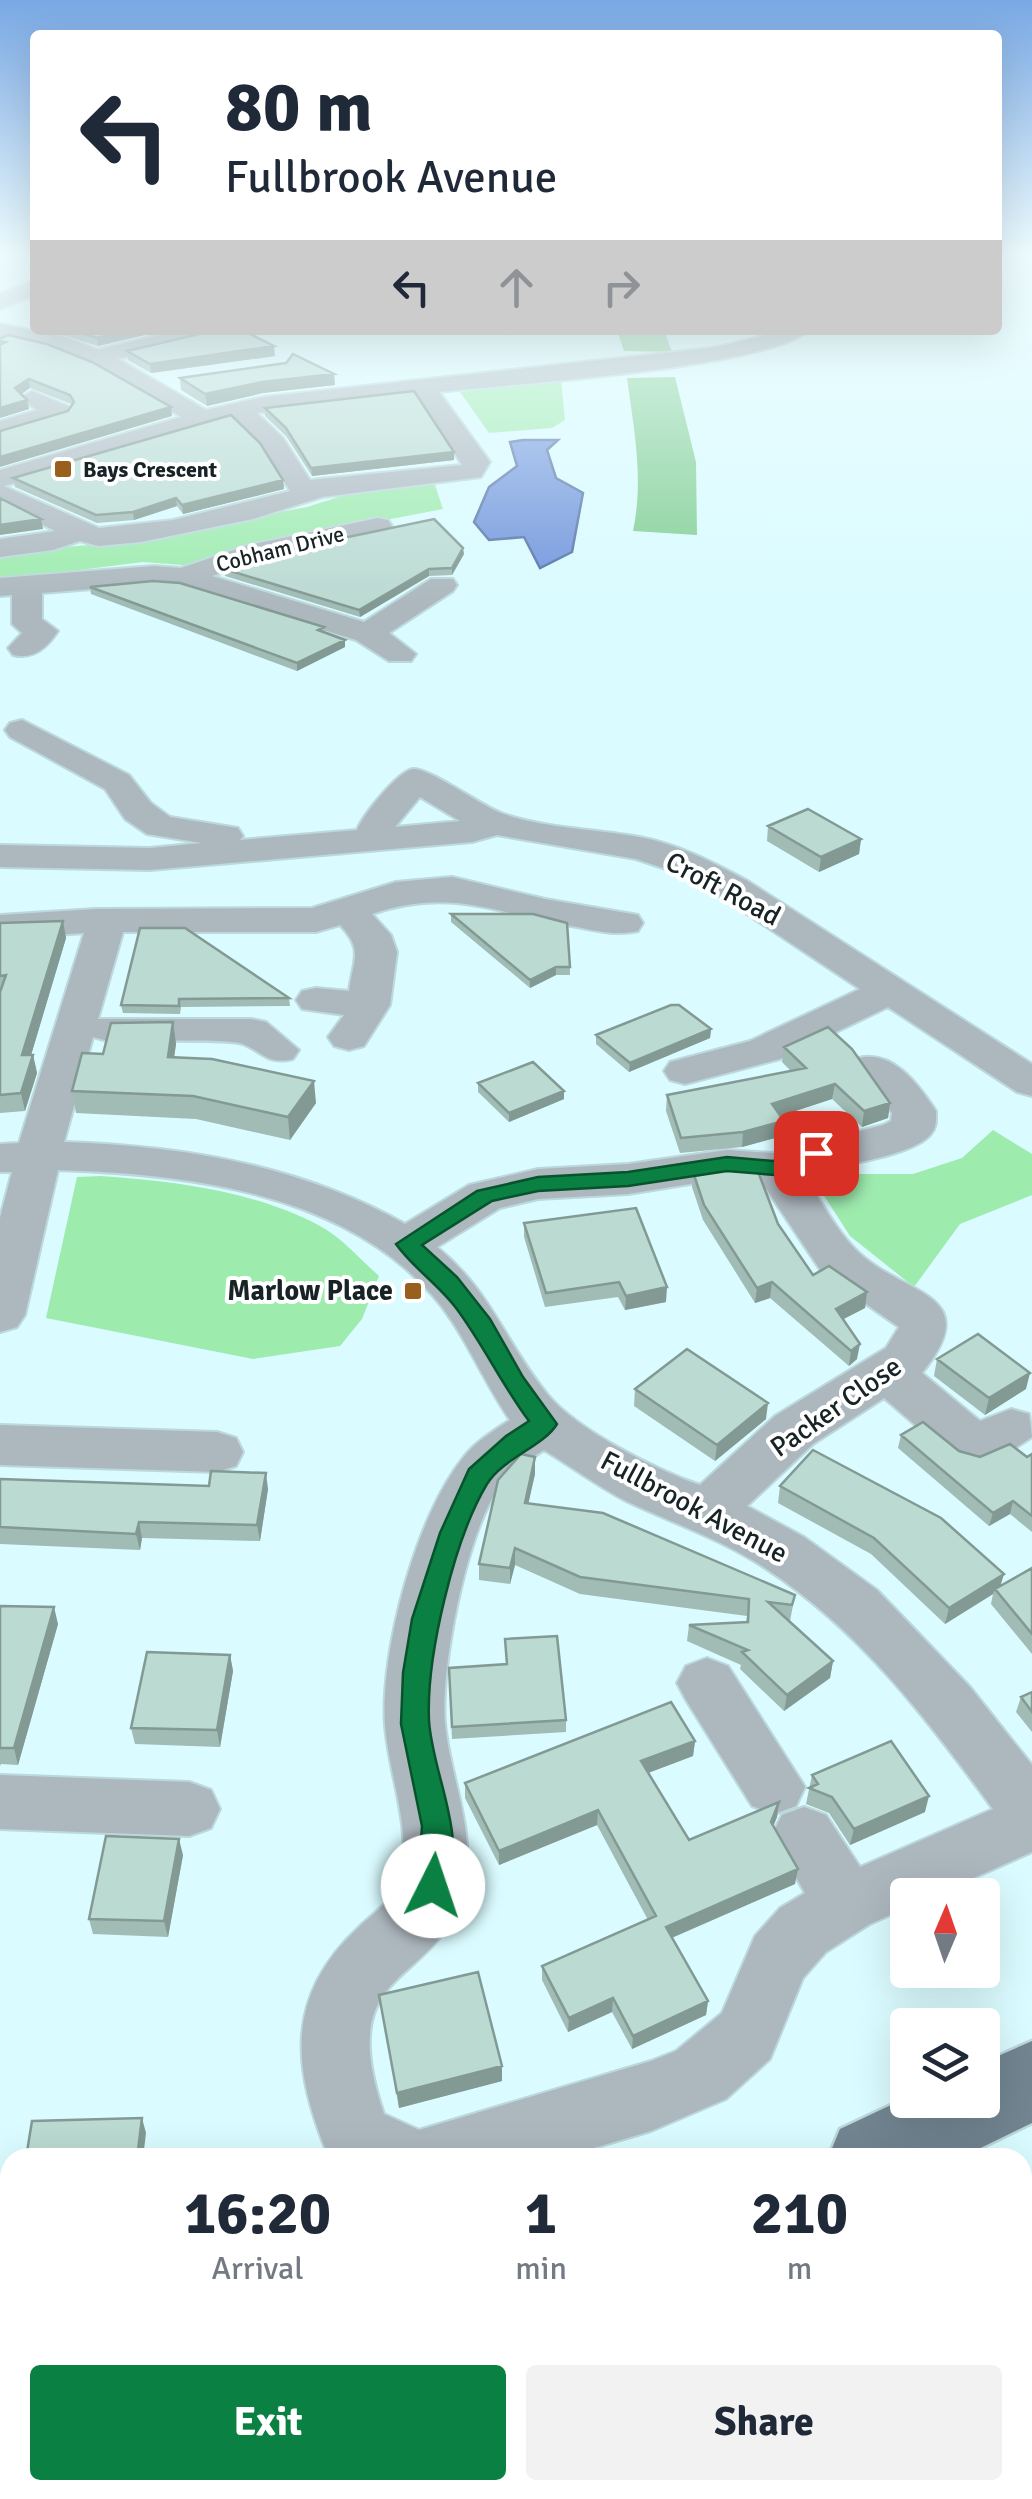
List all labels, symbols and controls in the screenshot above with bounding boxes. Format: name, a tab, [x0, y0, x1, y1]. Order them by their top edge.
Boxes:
text: 80 m	[225, 64, 373, 150]
icon: left	[60, 70, 190, 200]
text: Fullbrook Avenue	[225, 150, 557, 205]
icon: left	[384, 260, 439, 315]
icon: ahead	[489, 260, 544, 315]
icon: right	[594, 260, 649, 315]
place label: Bays Crescent	[83, 456, 217, 483]
marker: Bays Crescent	[52, 458, 74, 480]
street label: Cobham Drive	[213, 520, 347, 578]
street label: Croft Road	[660, 845, 786, 933]
pin	[774, 1111, 859, 1196]
icon: arrive	[789, 1126, 844, 1181]
place label: Marlow Place	[227, 1274, 393, 1308]
marker: Marlow Place	[402, 1280, 424, 1302]
street label: Packer Close	[764, 1349, 908, 1465]
street label: Fullbrook Avenue	[595, 1443, 793, 1571]
position arrow	[381, 1834, 485, 1938]
north arrow	[890, 1878, 1000, 1988]
map controls	[890, 1878, 1000, 2118]
button: layers	[890, 2008, 1000, 2118]
text: 16:20	[184, 2177, 331, 2251]
text: 1	[525, 2177, 557, 2251]
text: 210	[751, 2177, 848, 2251]
text: Arrival	[212, 2249, 304, 2288]
text: min	[515, 2249, 567, 2288]
text: m	[787, 2249, 812, 2288]
button: Exit	[30, 2365, 506, 2480]
button: Share	[526, 2365, 1002, 2480]

